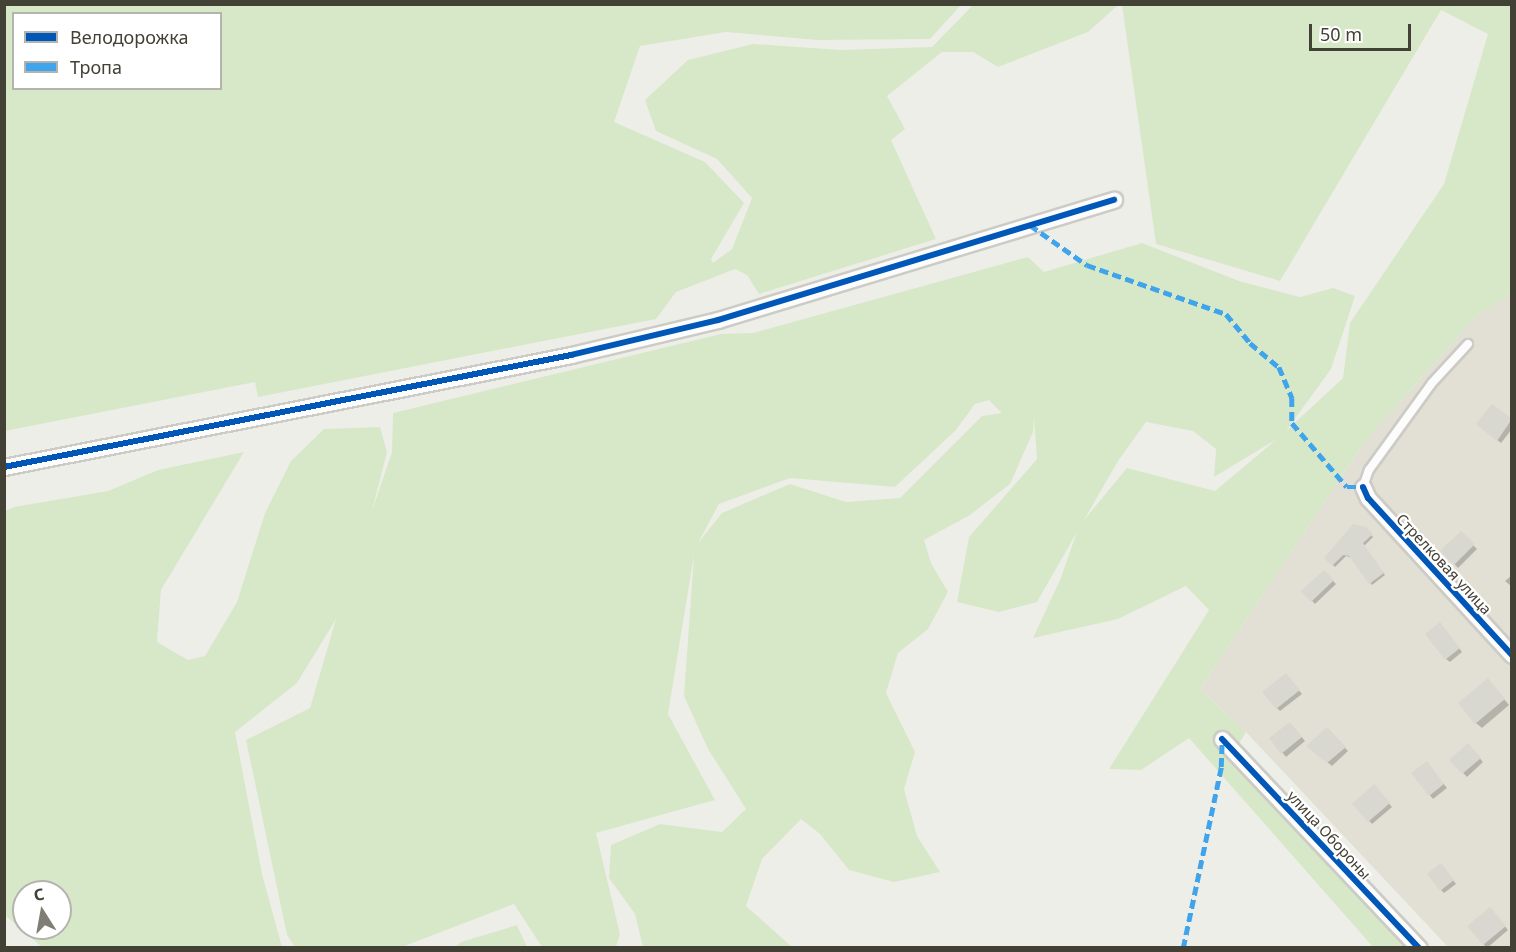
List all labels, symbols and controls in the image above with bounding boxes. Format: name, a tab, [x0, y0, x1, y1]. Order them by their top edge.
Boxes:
legend	[12, 12, 222, 90]
scale bar	[1312, 12, 1414, 50]
text: 50 m	[1320, 22, 1362, 46]
text: Велодорожка	[70, 25, 188, 49]
text: Тропа	[70, 55, 122, 79]
street label: Стрелковая улица	[1393, 510, 1495, 618]
street label: улица Обороны	[1283, 787, 1375, 883]
north arrow	[12, 880, 72, 940]
text: С	[32, 883, 46, 906]

